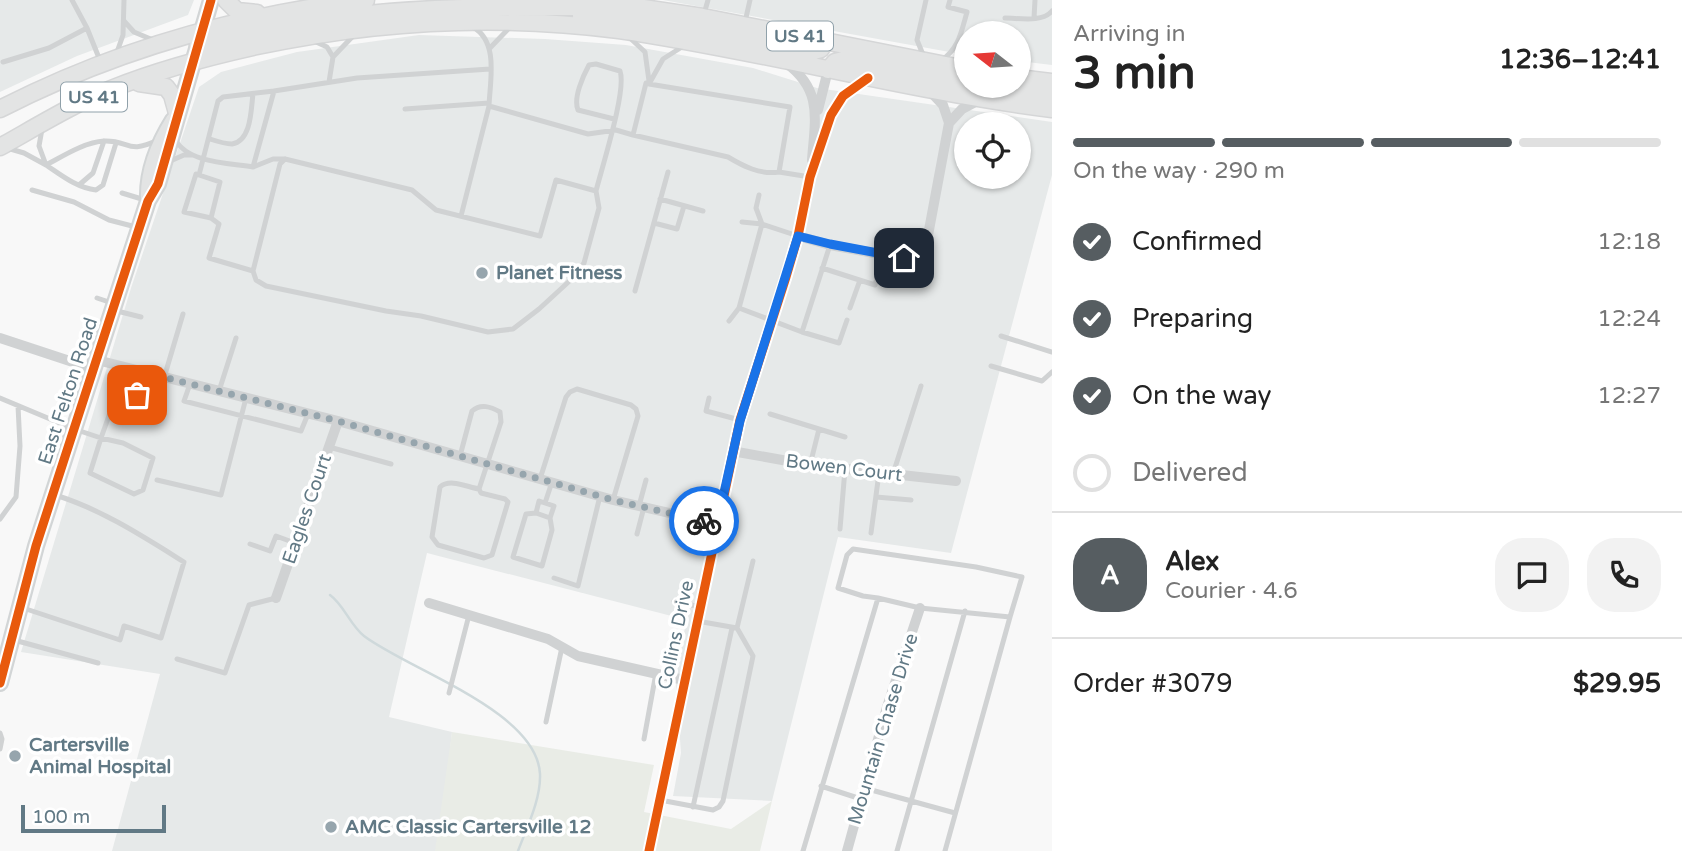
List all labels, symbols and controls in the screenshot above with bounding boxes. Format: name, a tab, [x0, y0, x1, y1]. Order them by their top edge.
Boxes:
text: Arriving in	[1073, 20, 1186, 48]
north arrow	[954, 21, 1031, 98]
map controls	[954, 21, 1031, 189]
road number: US 41	[767, 22, 833, 51]
text: 12:36–12:41	[1499, 44, 1661, 75]
text: 3 min	[1073, 46, 1196, 101]
road number: US 41	[61, 82, 127, 112]
button: locate	[954, 112, 1031, 189]
text: On the way · 290 m	[1073, 157, 1285, 185]
icon: check	[1073, 223, 1111, 261]
text: Confirmed	[1132, 226, 1262, 257]
pin	[874, 228, 934, 288]
text: 12:18	[1597, 228, 1661, 256]
icon: home	[885, 239, 923, 277]
place label: Planet Fitness	[496, 262, 622, 284]
marker: Planet Fitness	[474, 265, 490, 281]
icon: check	[1073, 300, 1111, 338]
text: Preparing	[1132, 303, 1253, 334]
text: 12:24	[1597, 305, 1661, 333]
street label: East Felton Road	[34, 315, 102, 467]
pin	[107, 365, 167, 425]
icon: bag	[118, 376, 156, 414]
icon: check	[1073, 377, 1111, 415]
text: On the way	[1132, 380, 1272, 411]
text: 12:27	[1597, 382, 1661, 410]
street label: Bowen Court	[784, 450, 904, 486]
street label: Eagles Court	[278, 451, 336, 567]
text: Delivered	[1132, 457, 1248, 488]
courier	[669, 486, 739, 556]
icon: bike	[685, 502, 723, 540]
button: chat	[1495, 538, 1569, 612]
button: phone	[1587, 538, 1661, 612]
text: Alex	[1165, 546, 1219, 577]
text: A	[1100, 560, 1120, 591]
text: Courier · 4.6	[1165, 577, 1298, 605]
street label: Collins Drive	[654, 578, 698, 692]
street label: Mountain Chase Drive	[843, 631, 923, 827]
text: Order #3079	[1073, 668, 1233, 699]
text: $29.95	[1573, 668, 1661, 699]
place label: Cartersville Animal Hospital	[29, 734, 171, 779]
marker: Cartersville Animal Hospital	[7, 748, 23, 764]
scale bar	[21, 802, 166, 834]
text: 100 m	[32, 806, 90, 828]
place label: AMC Classic Cartersville 12	[345, 816, 592, 838]
marker: AMC Classic Cartersville 12	[323, 819, 339, 835]

